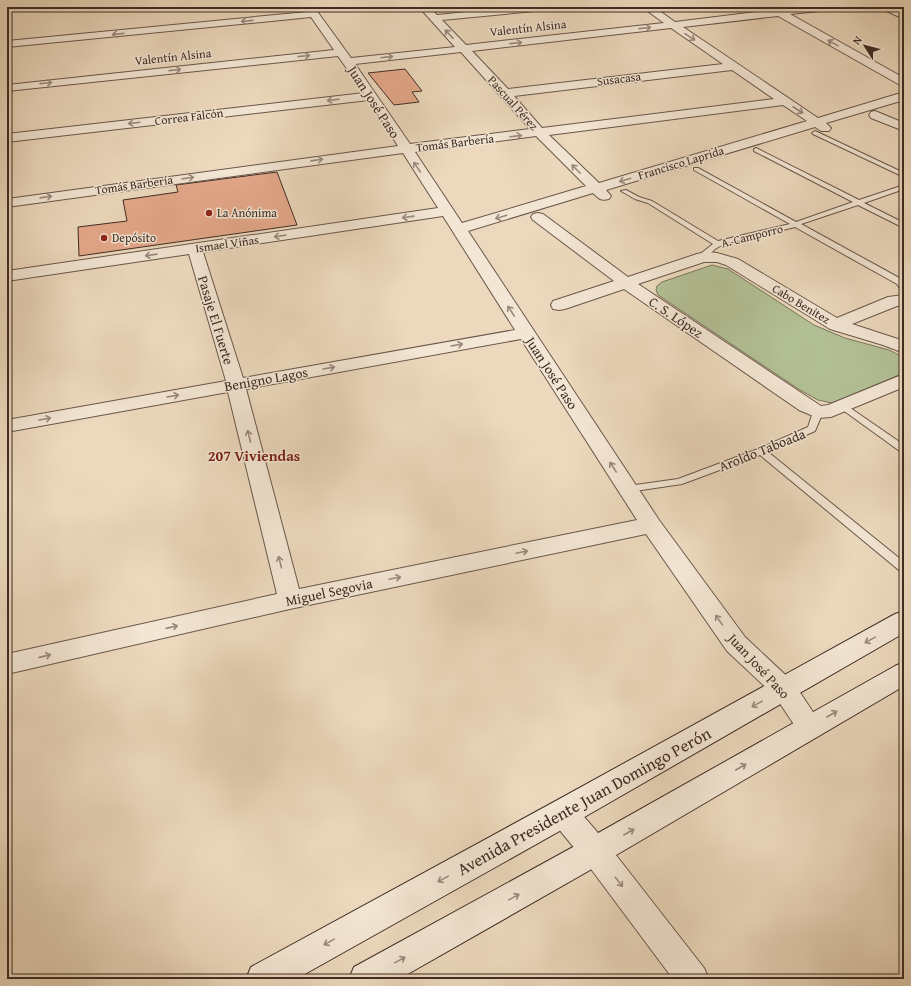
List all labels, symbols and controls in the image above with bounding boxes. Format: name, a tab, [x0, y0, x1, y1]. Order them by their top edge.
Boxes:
street label: Valentín Alsina	[489, 15, 567, 40]
one-way arrow	[241, 17, 254, 25]
one-way arrow	[638, 25, 651, 32]
north arrow	[845, 26, 885, 66]
one-way arrow	[444, 29, 454, 39]
one-way arrow	[112, 30, 125, 37]
text: N	[848, 32, 866, 48]
one-way arrow	[685, 33, 696, 41]
one-way arrow	[509, 39, 522, 46]
one-way arrow	[828, 39, 840, 47]
street label: Valentín Alsina	[134, 44, 212, 69]
one-way arrow	[297, 52, 310, 60]
one-way arrow	[380, 53, 393, 61]
street label: Juan José Paso	[342, 60, 405, 142]
one-way arrow	[168, 66, 181, 74]
street label: Susacasa	[596, 67, 642, 90]
street label: Pascual Pérez	[484, 72, 542, 134]
one-way arrow	[39, 80, 52, 87]
one-way arrow	[327, 97, 340, 104]
street label: Correa Falcón	[154, 104, 224, 129]
one-way arrow	[792, 106, 803, 114]
one-way arrow	[128, 119, 141, 127]
street label: Tomás Barbería	[415, 129, 495, 156]
one-way arrow	[509, 132, 522, 140]
street label: Francisco Laprida	[636, 141, 726, 184]
one-way arrow	[310, 156, 323, 164]
one-way arrow	[413, 162, 421, 173]
one-way arrow	[572, 164, 581, 174]
street label: Tomás Barbería	[94, 171, 174, 198]
one-way arrow	[181, 174, 194, 182]
one-way arrow	[619, 177, 632, 184]
one-way arrow	[39, 194, 52, 201]
place label: La Anónima	[217, 204, 277, 221]
marker: La Anónima	[204, 208, 214, 218]
one-way arrow	[402, 213, 415, 221]
one-way arrow	[494, 214, 507, 221]
street label: A. Camporro	[719, 220, 785, 251]
place label: Depósito	[112, 229, 156, 246]
street label: Ismael Viñas	[194, 231, 260, 256]
one-way arrow	[273, 232, 286, 240]
marker: Depósito	[99, 233, 109, 243]
one-way arrow	[145, 251, 158, 259]
street label: Pasaje El Fuerte	[193, 273, 239, 367]
street label: Cabo Benitez	[769, 280, 833, 328]
street label: C. S. López	[645, 291, 707, 343]
one-way arrow	[507, 305, 515, 317]
street label: Juan José Paso	[520, 331, 583, 413]
one-way arrow	[450, 341, 463, 349]
street label: Benigno Lagos	[223, 362, 309, 396]
one-way arrow	[322, 364, 335, 372]
one-way arrow	[166, 392, 179, 400]
one-way arrow	[38, 415, 51, 423]
street label: Aroldo Taboada	[716, 423, 809, 476]
one-way arrow	[244, 430, 252, 443]
district label: 207 Viviendas	[208, 445, 300, 466]
one-way arrow	[609, 462, 617, 473]
one-way arrow	[515, 547, 528, 555]
one-way arrow	[276, 556, 284, 569]
street label: Miguel Segovia	[284, 573, 375, 611]
one-way arrow	[388, 574, 401, 582]
one-way arrow	[715, 615, 723, 626]
one-way arrow	[165, 622, 178, 630]
street label: Juan José Paso	[722, 627, 795, 703]
one-way arrow	[864, 637, 876, 645]
one-way arrow	[38, 651, 51, 659]
one-way arrow	[751, 701, 763, 708]
one-way arrow	[826, 710, 838, 718]
street label: Avenida Presidente Juan Domingo Perón	[452, 720, 716, 881]
one-way arrow	[735, 762, 747, 770]
one-way arrow	[623, 827, 635, 835]
one-way arrow	[437, 876, 449, 884]
one-way arrow	[615, 877, 623, 888]
one-way arrow	[507, 892, 519, 900]
one-way arrow	[323, 939, 335, 947]
one-way arrow	[394, 956, 406, 963]

